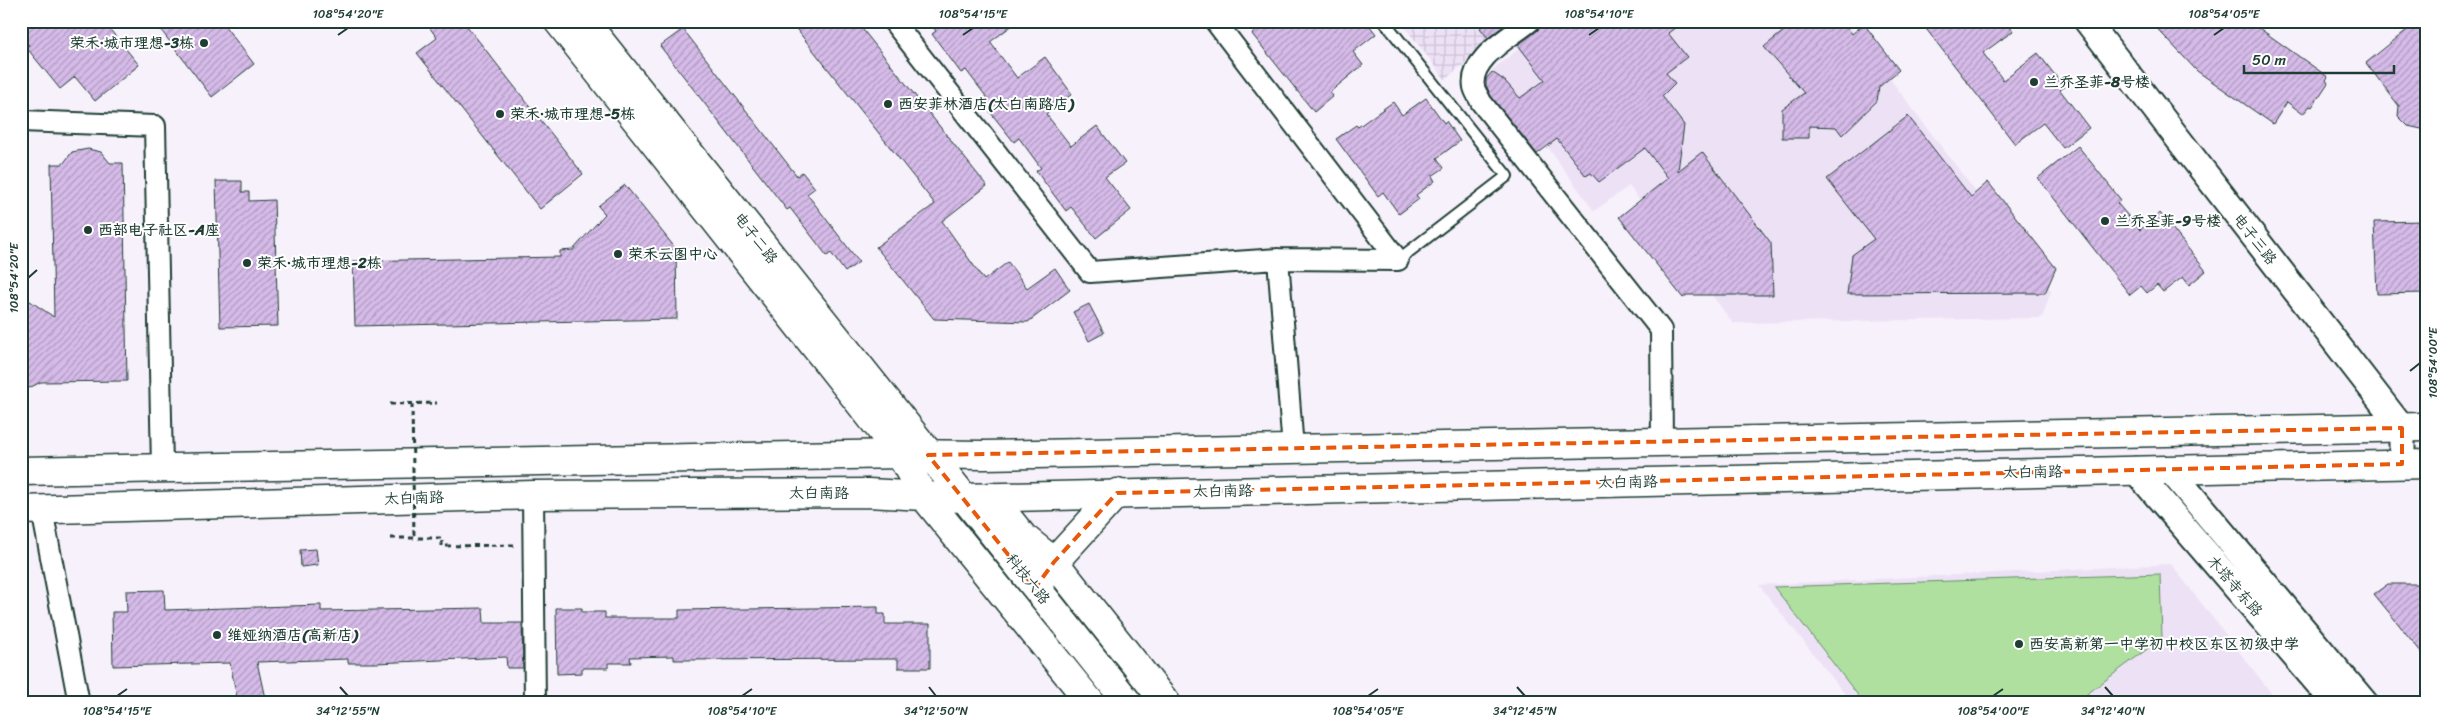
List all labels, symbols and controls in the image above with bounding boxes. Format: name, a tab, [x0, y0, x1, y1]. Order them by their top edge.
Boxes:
text: 108°54'20"E	[313, 3, 385, 25]
text: 108°54'15"E	[939, 3, 1009, 25]
text: 108°54'10"E	[1565, 3, 1635, 25]
text: 108°54'05"E	[2189, 3, 2261, 25]
place label: 荣禾·城市理想-3栋	[70, 30, 194, 56]
marker: 荣禾·城市理想-3栋	[198, 37, 210, 49]
scale bar	[2244, 42, 2394, 74]
text: 50 m	[2252, 47, 2287, 73]
place label: 兰乔圣菲-8号楼	[2044, 69, 2150, 95]
marker: 兰乔圣菲-8号楼	[2028, 76, 2040, 88]
place label: 西安菲林酒店(太白南路店)	[898, 91, 1075, 117]
marker: 西安菲林酒店(太白南路店)	[882, 98, 894, 110]
place label: 荣禾·城市理想-5栋	[510, 101, 635, 127]
marker: 荣禾·城市理想-5栋	[494, 108, 506, 120]
street label: 电子二路	[727, 206, 785, 270]
street label: 电子三路	[2226, 207, 2284, 271]
place label: 兰乔圣菲-9号楼	[2115, 208, 2221, 234]
marker: 兰乔圣菲-9号楼	[2099, 215, 2111, 227]
place label: 西部电子社区-A座	[98, 217, 220, 243]
marker: 西部电子社区-A座	[82, 224, 94, 236]
text: 108°54'20"E	[3, 241, 25, 313]
place label: 荣禾云图中心	[628, 241, 718, 267]
marker: 荣禾云图中心	[612, 248, 624, 260]
place label: 荣禾·城市理想-2栋	[257, 250, 382, 276]
marker: 荣禾·城市理想-2栋	[241, 257, 253, 269]
text: 108°54'00"E	[2422, 326, 2444, 399]
street label: 太白南路	[2003, 458, 2063, 486]
street label: 太白南路	[1598, 468, 1658, 496]
street label: 太白南路	[1193, 477, 1253, 505]
street label: 太白南路	[789, 480, 849, 506]
street label: 太白南路	[384, 484, 444, 512]
street label: 科技六路	[999, 547, 1057, 611]
street label: 木塔寺东路	[2201, 549, 2269, 623]
place label: 维娅纳酒店(高新店)	[227, 622, 359, 648]
marker: 维娅纳酒店(高新店)	[211, 629, 223, 641]
place label: 西安高新第一中学初中校区东区初级中学	[2029, 631, 2299, 657]
marker: 西安高新第一中学初中校区东区初级中学	[2013, 638, 2025, 650]
text: 108°54'15"E	[83, 700, 153, 722]
text: 34°12'55"N	[316, 700, 381, 722]
text: 108°54'10"E	[708, 700, 778, 722]
text: 34°12'50"N	[904, 700, 969, 722]
text: 108°54'05"E	[1333, 700, 1405, 722]
text: 34°12'45"N	[1493, 700, 1558, 722]
text: 108°54'00"E	[1957, 700, 2030, 722]
text: 34°12'40"N	[2081, 700, 2146, 722]

